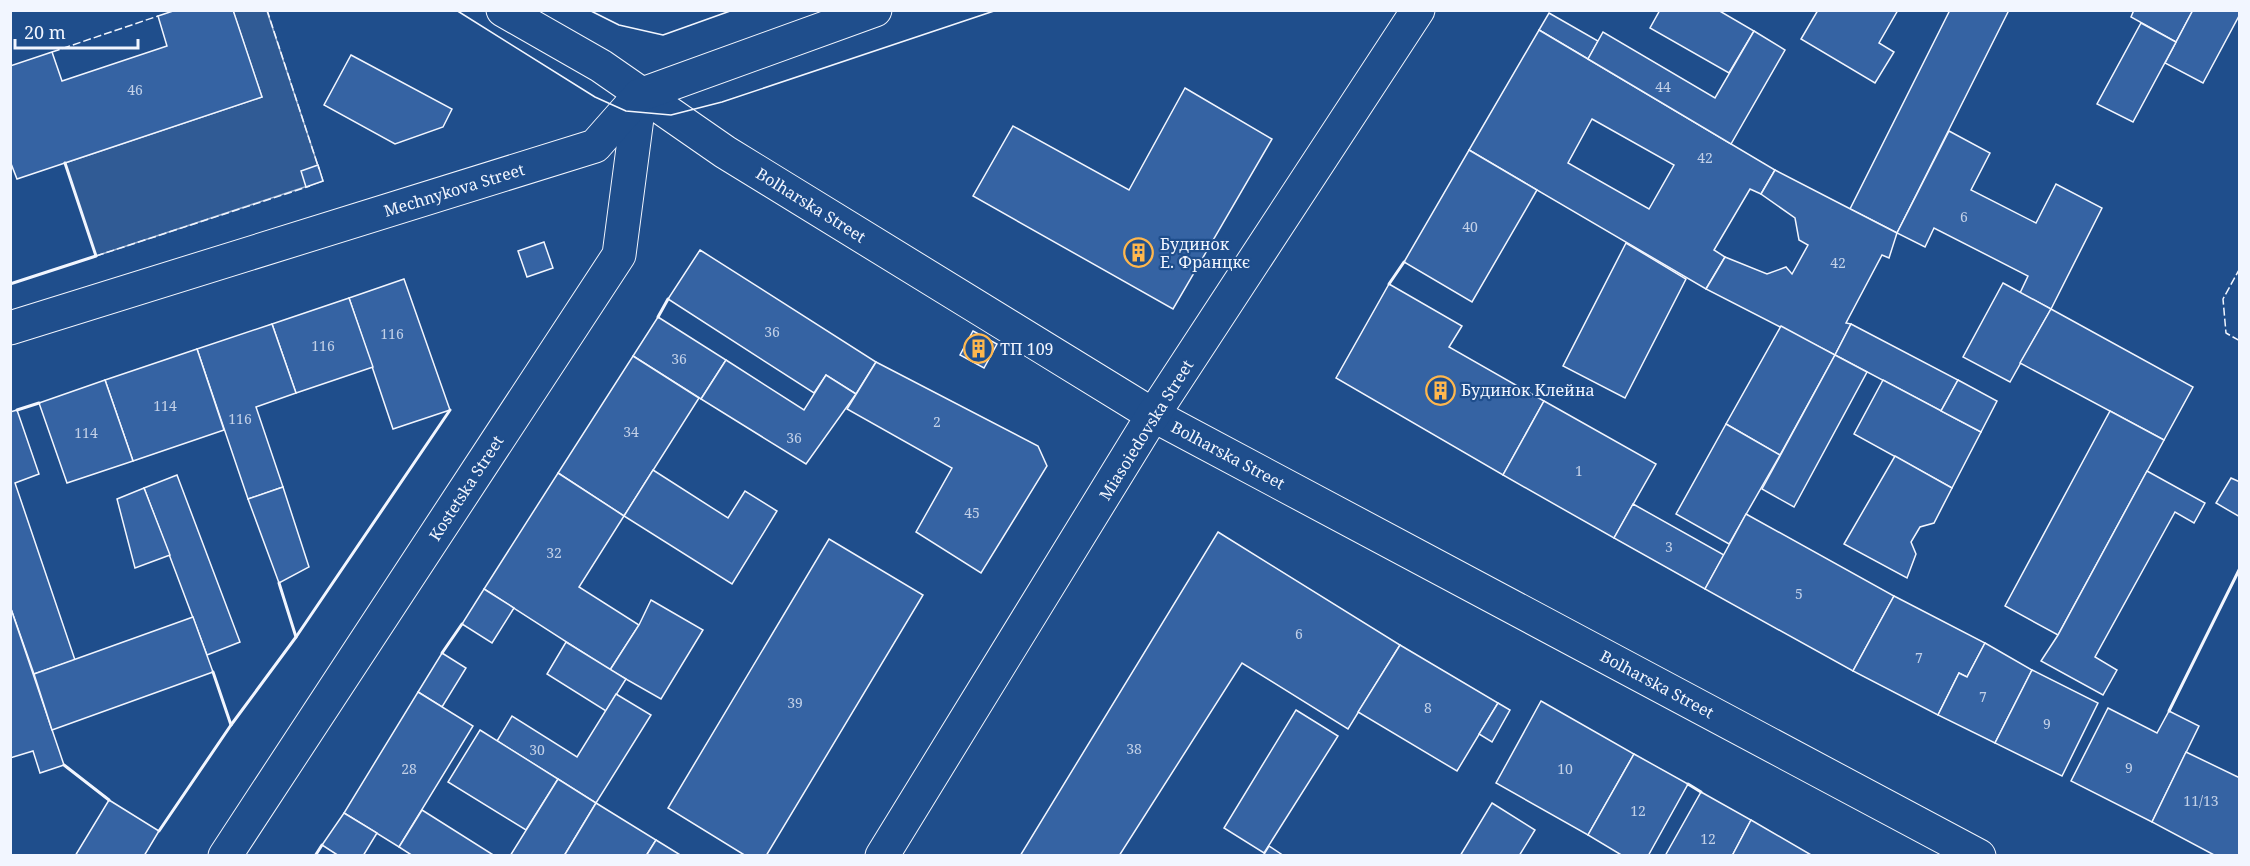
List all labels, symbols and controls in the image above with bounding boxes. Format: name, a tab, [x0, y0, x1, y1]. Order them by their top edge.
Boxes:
scale bar	[15, 12, 138, 50]
text: 20 m	[24, 20, 66, 44]
house number: 44	[1655, 77, 1671, 96]
house number: 46	[127, 80, 143, 99]
house number: 42	[1697, 148, 1713, 167]
street label: Mechnykova Street	[381, 158, 527, 222]
street label: Bolharska Street	[752, 162, 870, 248]
house number: 6	[1960, 207, 1968, 226]
house number: 40	[1462, 217, 1478, 236]
place label: Будинок Е. Францкє	[1160, 233, 1250, 273]
building icon: Будинок Е. Францкє	[1123, 237, 1155, 269]
house number: 42	[1830, 253, 1846, 272]
house number: 36	[764, 322, 780, 341]
house number: 116	[380, 324, 404, 343]
building icon: ТП 109	[963, 333, 995, 365]
house number: 116	[311, 336, 335, 355]
place label: ТП 109	[1000, 338, 1054, 360]
house number: 36	[671, 349, 687, 368]
street label: Miasoiedovska Street	[1094, 355, 1198, 505]
building icon: Будинок Клейна	[1424, 374, 1456, 406]
place label: Будинок Клейна	[1461, 379, 1595, 401]
house number: 114	[153, 396, 177, 415]
house number: 116	[228, 409, 252, 428]
house number: 2	[933, 412, 941, 431]
street label: Bolharska Street	[1167, 416, 1289, 494]
house number: 34	[623, 422, 639, 441]
house number: 114	[74, 423, 98, 442]
house number: 36	[786, 428, 802, 447]
street label: Kostetska Street	[424, 431, 509, 545]
house number: 1	[1575, 461, 1583, 480]
house number: 45	[964, 503, 980, 522]
house number: 3	[1665, 537, 1673, 556]
house number: 32	[546, 543, 562, 562]
house number: 5	[1795, 584, 1803, 603]
house number: 6	[1295, 624, 1303, 643]
street label: Bolharska Street	[1596, 645, 1718, 723]
house number: 7	[1915, 648, 1923, 667]
house number: 7	[1979, 687, 1987, 706]
house number: 39	[787, 693, 803, 712]
house number: 8	[1424, 698, 1432, 717]
house number: 9	[2043, 714, 2051, 733]
house number: 38	[1126, 739, 1142, 758]
house number: 30	[529, 740, 545, 759]
house number: 9	[2125, 758, 2133, 777]
house number: 28	[401, 759, 417, 778]
house number: 10	[1557, 759, 1573, 778]
house number: 11/13	[2183, 791, 2219, 810]
house number: 12	[1630, 801, 1646, 820]
house number: 12	[1700, 829, 1716, 848]

